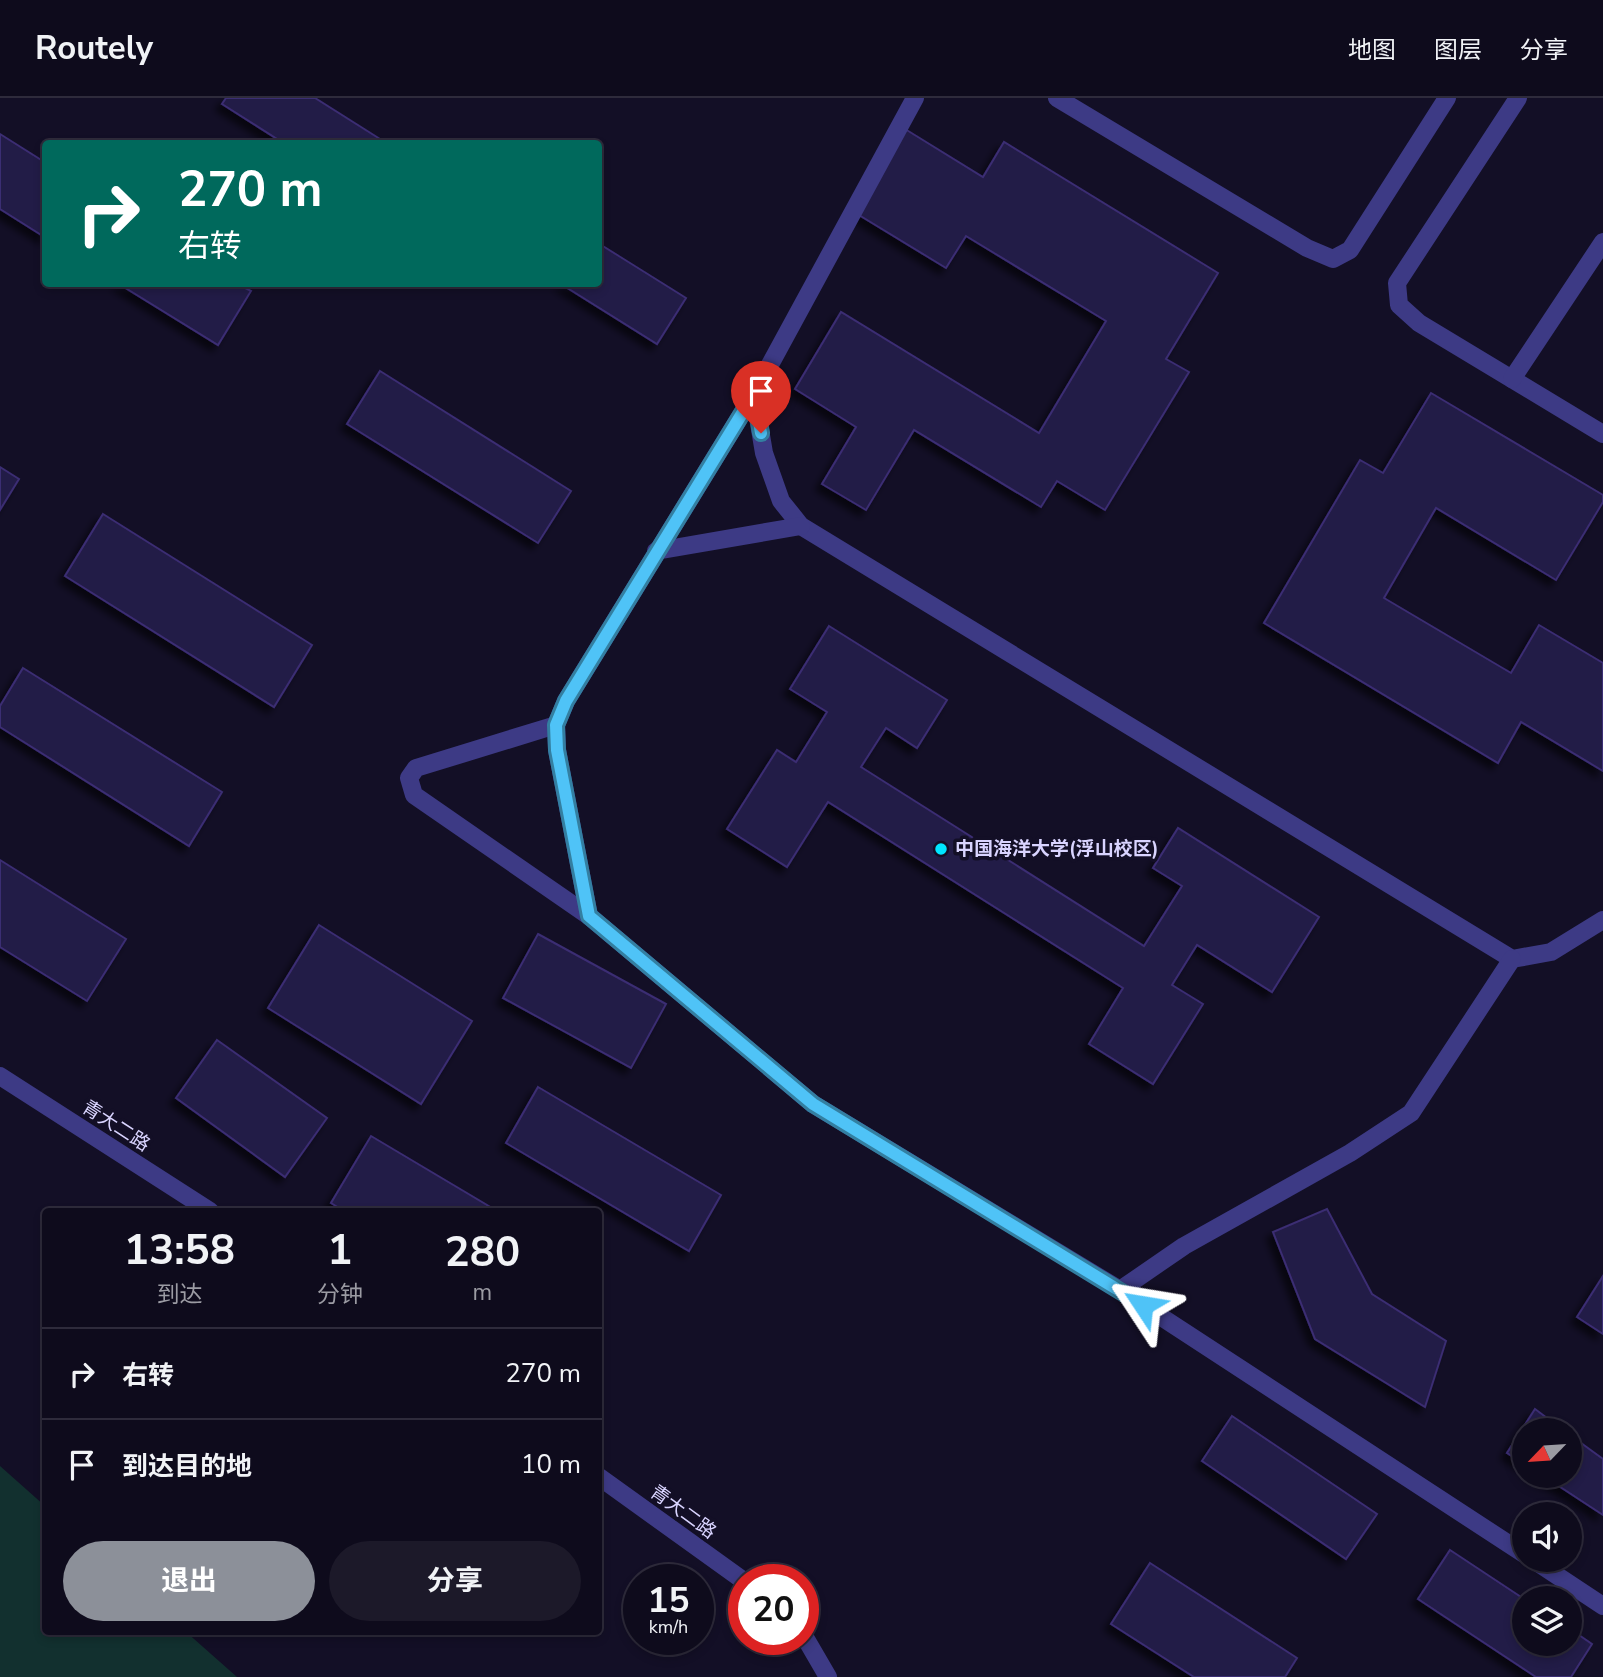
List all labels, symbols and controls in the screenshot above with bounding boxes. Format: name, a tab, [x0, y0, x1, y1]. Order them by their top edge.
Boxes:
text: Routely	[35, 26, 153, 71]
text: 地图	[1348, 34, 1396, 66]
text: 图层	[1434, 34, 1482, 66]
text: 分享	[1520, 34, 1568, 66]
text: 270 m	[178, 156, 322, 223]
icon: right	[63, 168, 154, 259]
text: 右转	[178, 225, 242, 268]
pin	[731, 361, 791, 433]
icon: arrive	[742, 372, 780, 410]
place label: 中国海洋大学(浮山校区)	[955, 836, 1159, 862]
marker: 中国海洋大学(浮山校区)	[933, 841, 949, 857]
street label: 青大二路	[77, 1094, 155, 1158]
text: 13:58	[124, 1222, 235, 1279]
text: 1	[327, 1222, 352, 1279]
text: 280	[445, 1224, 520, 1281]
position arrow	[1106, 1268, 1180, 1342]
text: m	[473, 1277, 492, 1308]
text: 到达	[156, 1279, 202, 1310]
text: 分钟	[317, 1279, 363, 1310]
icon: right	[63, 1355, 101, 1393]
text: 270 m	[505, 1356, 581, 1391]
text: 右转	[122, 1358, 174, 1393]
north arrow	[1512, 1418, 1582, 1488]
map controls	[1512, 1418, 1582, 1656]
icon: arrive	[63, 1446, 101, 1484]
text: 10 m	[521, 1447, 581, 1482]
text: 到达目的地	[122, 1449, 252, 1484]
street label: 青大二路	[645, 1479, 721, 1545]
button: sound	[1512, 1502, 1582, 1572]
button: 退出	[63, 1541, 315, 1621]
button: 分享	[329, 1541, 581, 1621]
speed limit sign: 20	[728, 1564, 819, 1655]
text: 15	[647, 1577, 690, 1624]
button: layers	[1512, 1586, 1582, 1656]
text: km/h	[649, 1615, 688, 1639]

